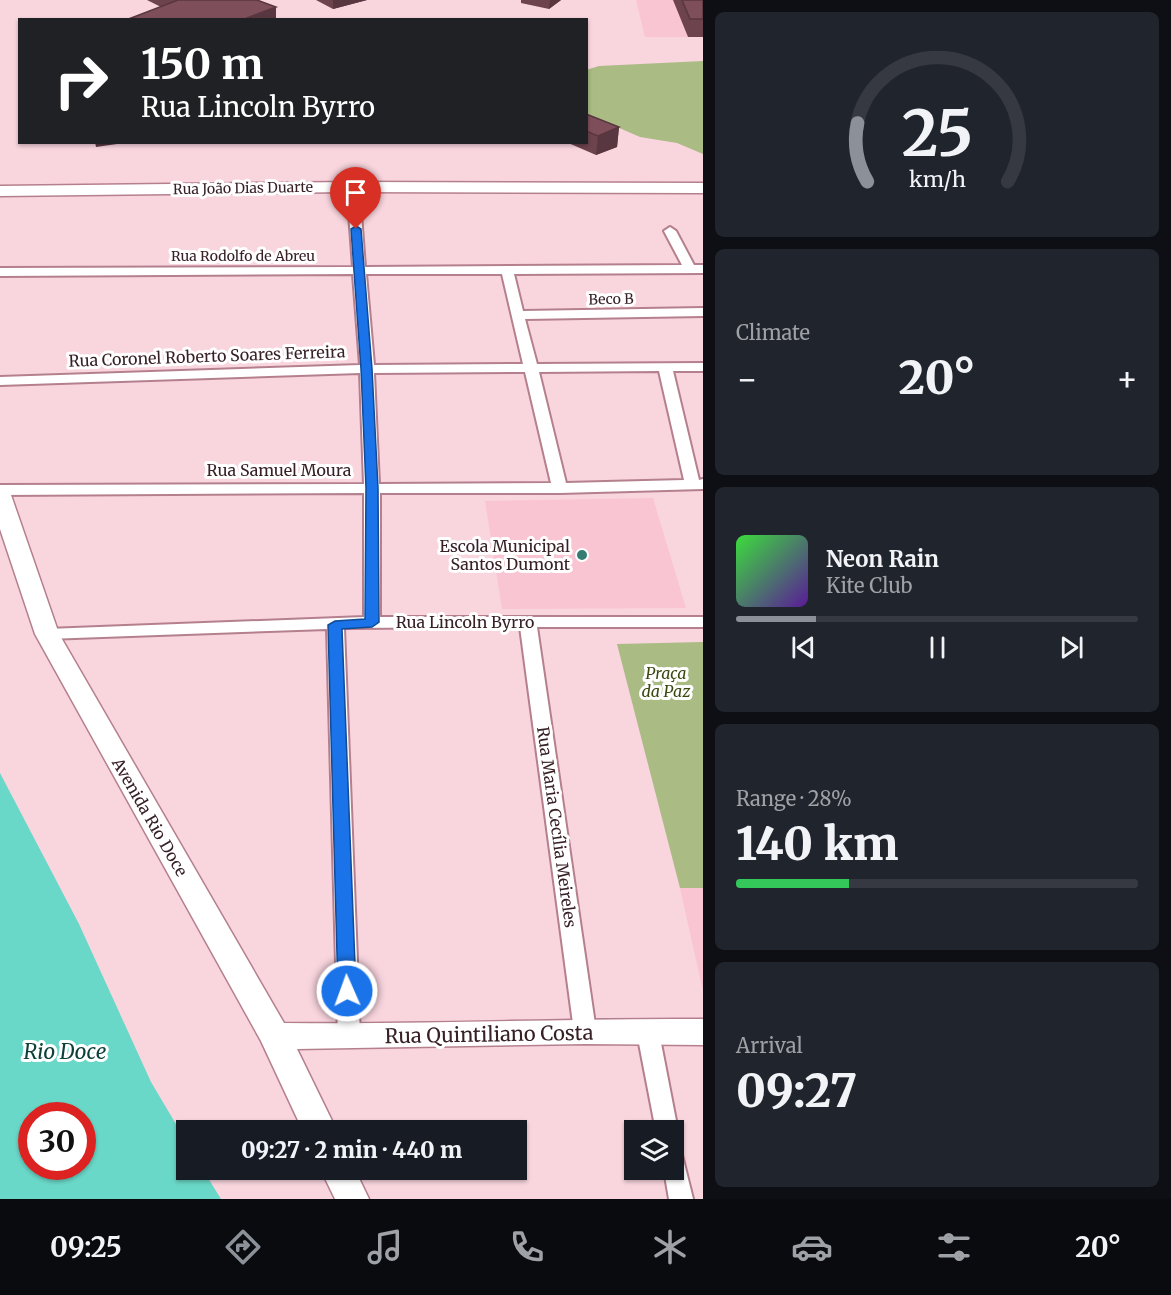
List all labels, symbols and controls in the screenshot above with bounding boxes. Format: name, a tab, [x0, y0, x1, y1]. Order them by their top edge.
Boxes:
text: 150 m	[141, 38, 263, 90]
icon: right	[42, 42, 120, 120]
text: Rua Lincoln Byrro	[141, 90, 375, 124]
text: 25	[901, 95, 973, 173]
text: km/h	[909, 166, 965, 193]
pin	[330, 167, 381, 229]
icon: arrive	[339, 176, 372, 209]
street label: Rua João Dias Duarte	[173, 178, 313, 198]
street label: Rua Rodolfo de Abreu	[171, 247, 315, 265]
street label: Beco B	[588, 290, 634, 308]
text: Climate	[736, 320, 810, 345]
street label: Rua Coronel Roberto Soares Ferreira	[68, 341, 346, 371]
text: 20°	[899, 350, 975, 406]
text: −	[736, 359, 758, 400]
text: +	[1116, 359, 1138, 400]
street label: Rua Samuel Moura	[207, 460, 352, 480]
place label: Escola Municipal Santos Dumont	[439, 536, 571, 574]
text: Neon Rain	[826, 545, 939, 573]
marker: Escola Municipal Santos Dumont	[575, 548, 589, 562]
text: Kite Club	[826, 573, 912, 598]
street label: Rua Lincoln Byrro	[396, 612, 534, 632]
icon: previous	[787, 631, 820, 664]
icon: pause	[921, 631, 954, 664]
icon: next	[1055, 631, 1088, 664]
park label: Praça da Paz	[642, 663, 691, 701]
street label: Rua Maria Cecília Meireles	[533, 725, 581, 929]
street label: Avenida Rio Doce	[108, 753, 192, 880]
text: Range · 28%	[736, 786, 852, 811]
text: 140 km	[736, 816, 899, 872]
position arrow	[315, 959, 379, 1023]
street label: Rua Quintiliano Costa	[384, 1020, 594, 1048]
text: Arrival	[736, 1033, 803, 1058]
water label: Rio Doce	[23, 1038, 107, 1065]
text: 09:27	[736, 1063, 857, 1119]
speed limit sign: 30	[18, 1102, 96, 1180]
map controls	[624, 1120, 684, 1180]
button: layers	[624, 1120, 684, 1180]
text: 09:27 · 2 min · 440 m	[241, 1136, 462, 1164]
icon: directions	[222, 1226, 264, 1268]
icon: music	[364, 1226, 406, 1268]
icon: phone	[506, 1226, 548, 1268]
icon: climate	[649, 1226, 691, 1268]
icon: car	[791, 1226, 833, 1268]
icon: filters	[933, 1226, 975, 1268]
text: 09:25	[50, 1230, 122, 1264]
text: 20°	[1075, 1230, 1121, 1264]

